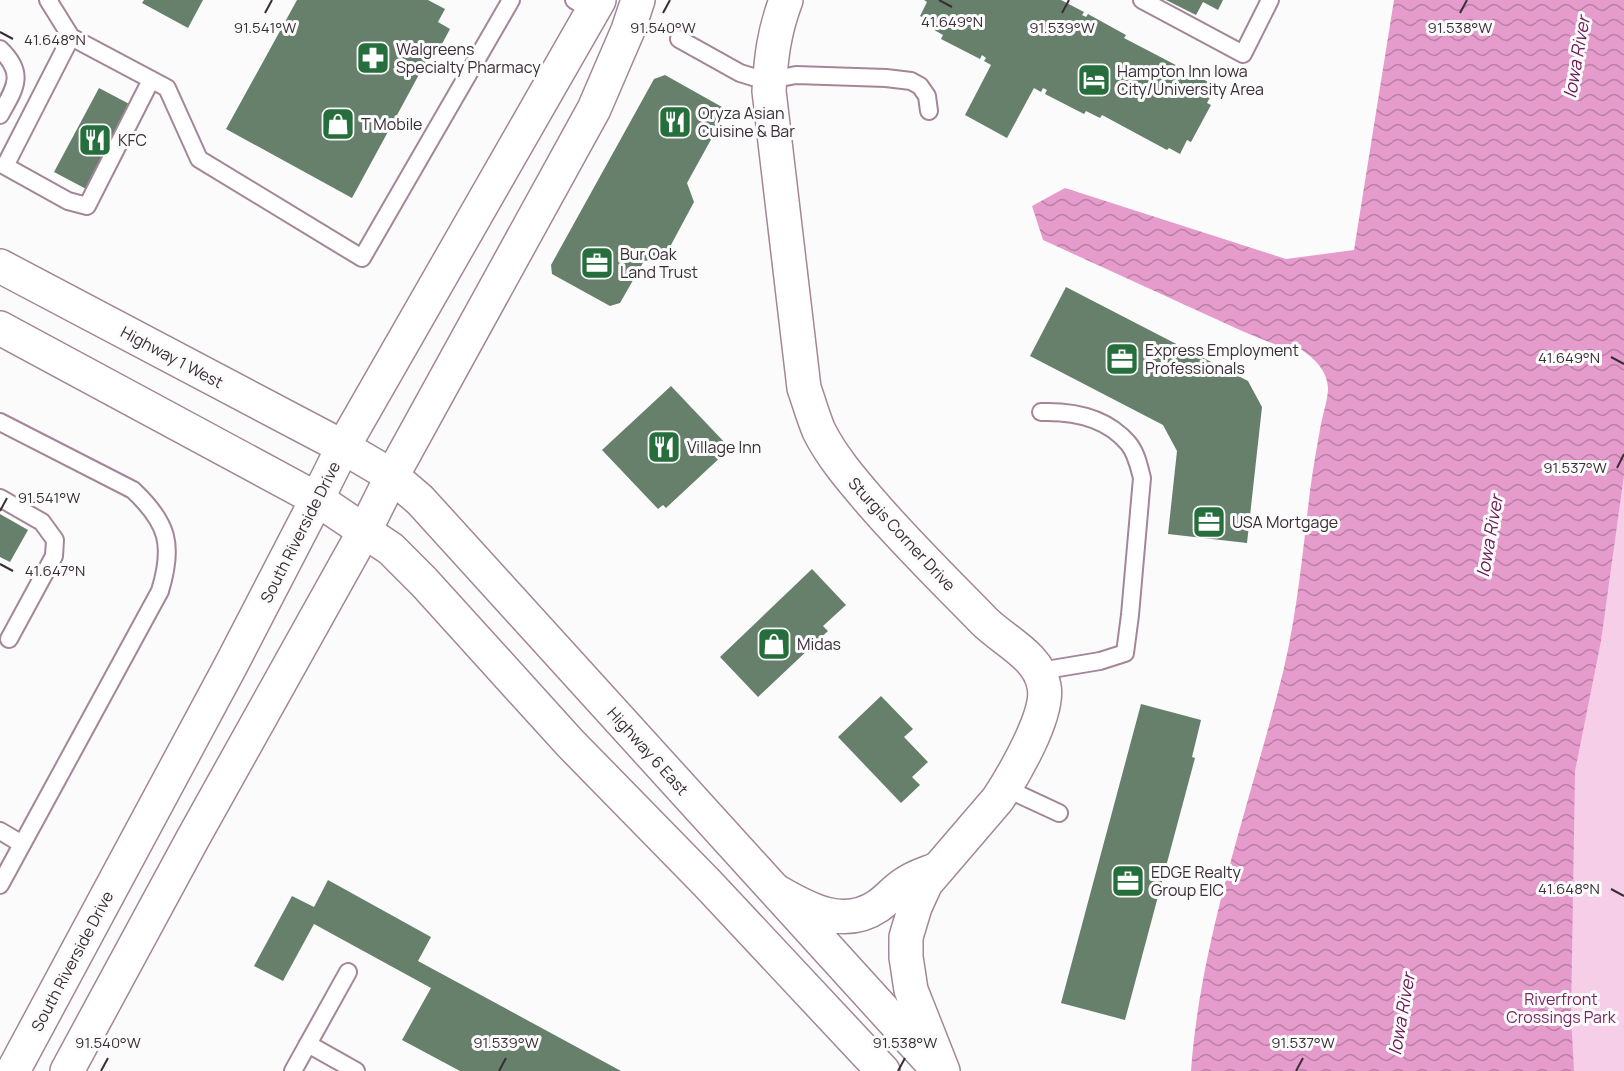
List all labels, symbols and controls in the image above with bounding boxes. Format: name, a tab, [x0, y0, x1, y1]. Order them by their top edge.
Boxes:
text: 41.649°N	[921, 11, 983, 32]
water label: Iowa River	[1557, 12, 1595, 100]
text: 91.541°W	[234, 17, 296, 38]
text: 91.540°W	[630, 17, 696, 38]
text: 91.539°W	[1029, 17, 1095, 38]
text: 91.538°W	[1428, 17, 1492, 38]
text: 41.648°N	[24, 29, 86, 50]
place label: Walgreens Specialty Pharmacy	[396, 38, 541, 78]
pharmacy icon: Walgreens Specialty Pharmacy	[355, 40, 391, 76]
place label: Hampton Inn Iowa City/University Area	[1117, 60, 1264, 100]
hotel icon: Hampton Inn Iowa City/University Area	[1076, 62, 1112, 98]
place label: Oryza Asian Cuisine & Bar	[698, 102, 795, 142]
restaurant icon: Oryza Asian Cuisine & Bar	[657, 104, 693, 140]
shop icon: T Mobile	[320, 106, 356, 142]
place label: T Mobile	[361, 113, 422, 135]
restaurant icon: KFC	[77, 122, 113, 158]
place label: KFC	[118, 129, 147, 151]
place label: Bur Oak Land Trust	[620, 243, 698, 283]
office icon: Bur Oak Land Trust	[579, 245, 615, 281]
street label: Highway 1 West	[117, 321, 227, 393]
place label: Express Employment Professionals	[1145, 339, 1299, 379]
office icon: Express Employment Professionals	[1104, 341, 1140, 377]
text: 41.649°N	[1538, 347, 1600, 368]
restaurant icon: Village Inn	[646, 429, 682, 465]
place label: Village Inn	[687, 436, 761, 458]
text: 91.537°W	[1543, 457, 1607, 478]
street label: South Riverside Drive	[255, 458, 345, 606]
street label: Sturgis Corner Drive	[844, 472, 960, 596]
text: 91.541°W	[18, 487, 80, 508]
water label: Iowa River	[1470, 491, 1508, 579]
office icon: USA Mortgage	[1191, 504, 1227, 540]
place label: USA Mortgage	[1232, 511, 1338, 533]
text: 41.647°N	[25, 560, 85, 581]
shop icon: Midas	[756, 626, 792, 662]
place label: Midas	[797, 633, 841, 655]
street label: Highway 6 East	[603, 702, 693, 800]
place label: EDGE Realty Group EIC	[1151, 861, 1242, 901]
office icon: EDGE Realty Group EIC	[1110, 863, 1146, 899]
text: 41.648°N	[1538, 878, 1600, 899]
street label: South Riverside Drive	[26, 887, 118, 1035]
water label: Iowa River	[1382, 969, 1420, 1057]
park label: Riverfront Crossings Park	[1506, 988, 1617, 1028]
text: 91.540°W	[75, 1032, 141, 1053]
text: 91.539°W	[473, 1032, 539, 1053]
text: 91.538°W	[873, 1032, 937, 1053]
text: 91.537°W	[1271, 1032, 1335, 1053]

